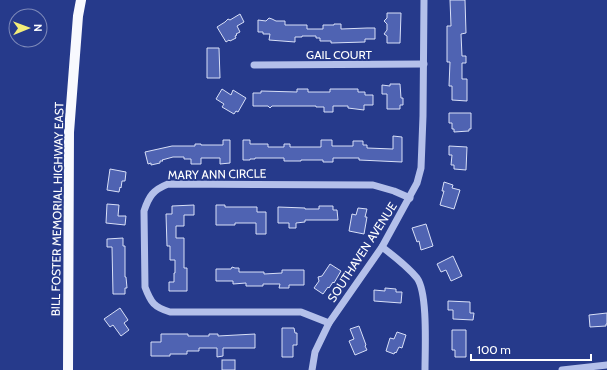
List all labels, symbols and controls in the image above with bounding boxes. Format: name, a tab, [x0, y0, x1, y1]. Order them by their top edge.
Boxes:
north arrow	[8, 8, 48, 48]
text: N	[31, 24, 45, 32]
street label: GAIL COURT	[306, 47, 373, 62]
street label: BILL FOSTER MEMORIAL HIGHWAY EAST	[48, 101, 66, 316]
street label: MARY ANN CIRCLE	[168, 166, 267, 182]
street label: SOUTHAVEN AVENUE	[324, 199, 400, 305]
scale bar	[471, 336, 591, 362]
text: 100 m	[477, 342, 511, 357]

